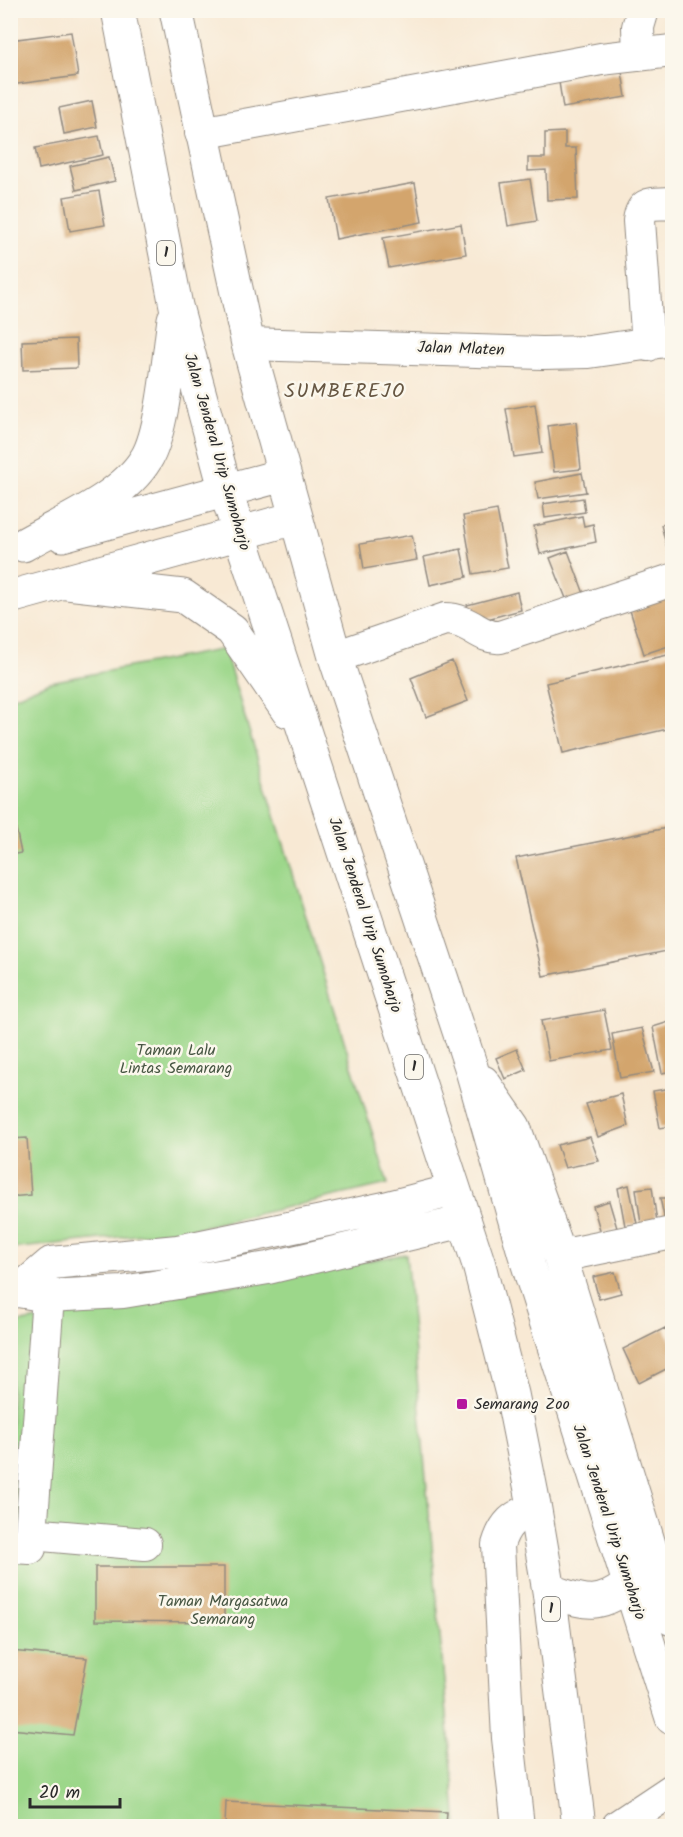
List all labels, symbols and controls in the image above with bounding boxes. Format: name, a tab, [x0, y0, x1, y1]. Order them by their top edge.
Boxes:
road number: 1	[157, 241, 175, 265]
street label: Jalan Mlaten	[417, 335, 505, 363]
street label: Jalan Jenderal Urip Sumoharjo	[177, 350, 257, 554]
district label: SUMBEREJO	[284, 376, 406, 408]
street label: Jalan Jenderal Urip Sumoharjo	[322, 814, 408, 1016]
park label: Taman Lalu Lintas Semarang	[120, 1038, 232, 1081]
road number: 1	[405, 1055, 423, 1079]
place label: Semarang Zoo	[474, 1392, 570, 1417]
marker: Semarang Zoo	[455, 1397, 469, 1411]
street label: Jalan Jenderal Urip Sumoharjo	[566, 1421, 652, 1623]
park label: Taman Margasatwa Semarang	[158, 1589, 288, 1632]
road number: 1	[542, 1597, 560, 1621]
scale bar	[30, 1771, 120, 1809]
text: 20 m	[39, 1779, 80, 1808]

